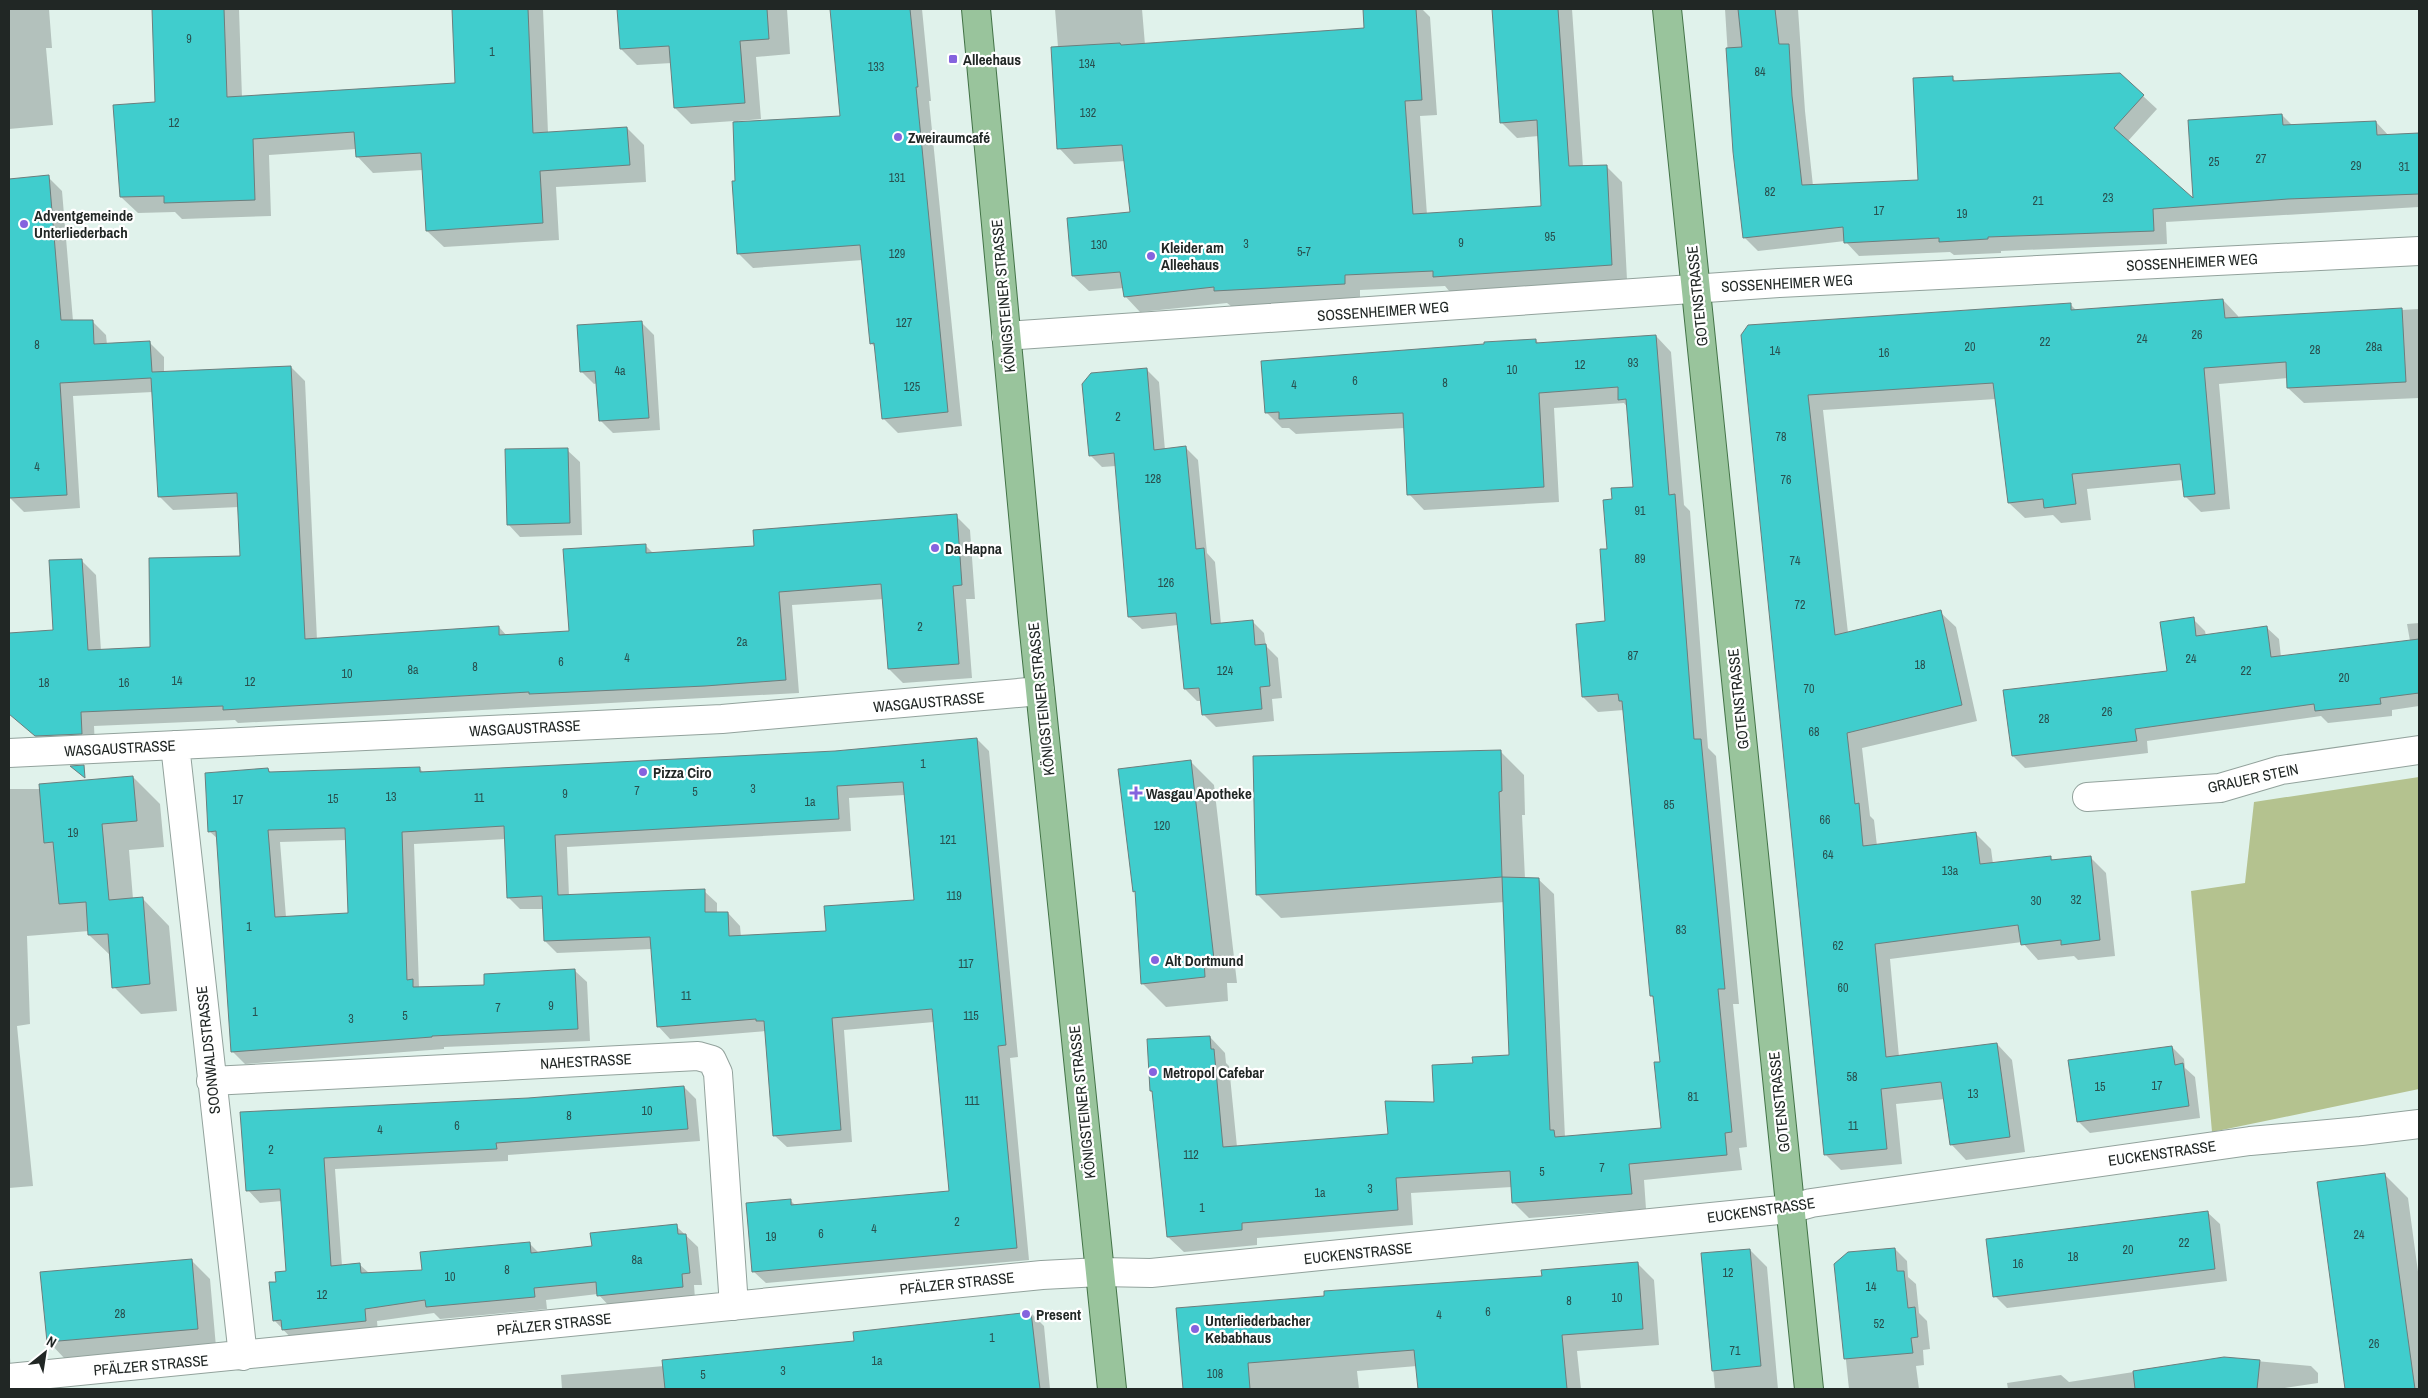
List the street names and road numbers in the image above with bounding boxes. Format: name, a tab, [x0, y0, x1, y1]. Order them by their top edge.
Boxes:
street label: KÖNIGSTEINER STRASSE	[986, 218, 1020, 374]
street label: GOTENSTRASSE	[1681, 245, 1713, 347]
street label: SOSSENHEIMER WEG	[2126, 248, 2258, 276]
street label: SOSSENHEIMER WEG	[1721, 269, 1853, 297]
street label: SOSSENHEIMER WEG	[1316, 296, 1450, 326]
street label: KÖNIGSTEINER STRASSE	[1023, 621, 1059, 777]
street label: GOTENSTRASSE	[1722, 648, 1754, 750]
street label: WASGAUSTRASSE	[872, 687, 986, 717]
street label: WASGAUSTRASSE	[469, 715, 581, 741]
street label: WASGAUSTRASSE	[64, 735, 176, 761]
street label: GRAUER STEIN	[2206, 758, 2300, 798]
street label: SOONWALDSTRASSE	[191, 985, 225, 1115]
street label: KÖNIGSTEINER STRASSE	[1064, 1024, 1100, 1180]
street label: NAHESTRASSE	[540, 1048, 632, 1074]
street label: GOTENSTRASSE	[1763, 1051, 1795, 1153]
street label: EUCKENSTRASSE	[2107, 1135, 2217, 1171]
street label: EUCKENSTRASSE	[1706, 1192, 1816, 1228]
street label: EUCKENSTRASSE	[1303, 1237, 1413, 1269]
street label: PFÄLZER STRASSE	[898, 1267, 1016, 1299]
street label: PFÄLZER STRASSE	[495, 1308, 613, 1340]
street label: PFÄLZER STRASSE	[93, 1350, 209, 1380]

